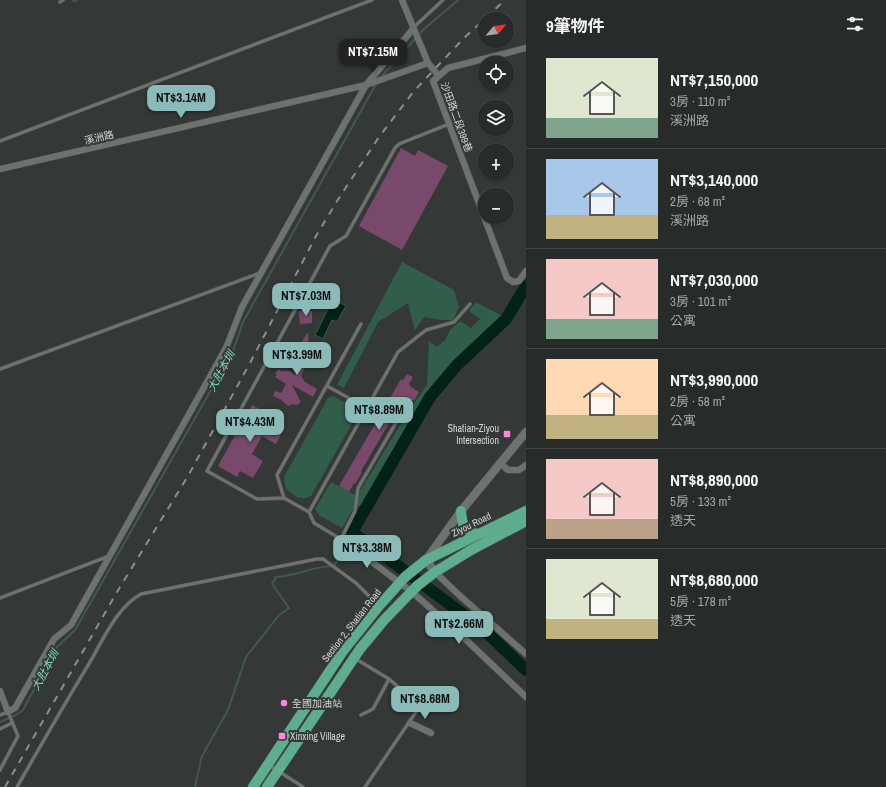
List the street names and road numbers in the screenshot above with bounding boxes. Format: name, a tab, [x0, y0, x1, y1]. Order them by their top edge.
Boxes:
street label: 沙田路二段399巷	[438, 80, 475, 154]
street label: 溪洲路	[83, 128, 115, 147]
street label: Ziyou Road	[449, 509, 493, 540]
street label: Section 2, Shatian Road	[319, 586, 384, 665]

